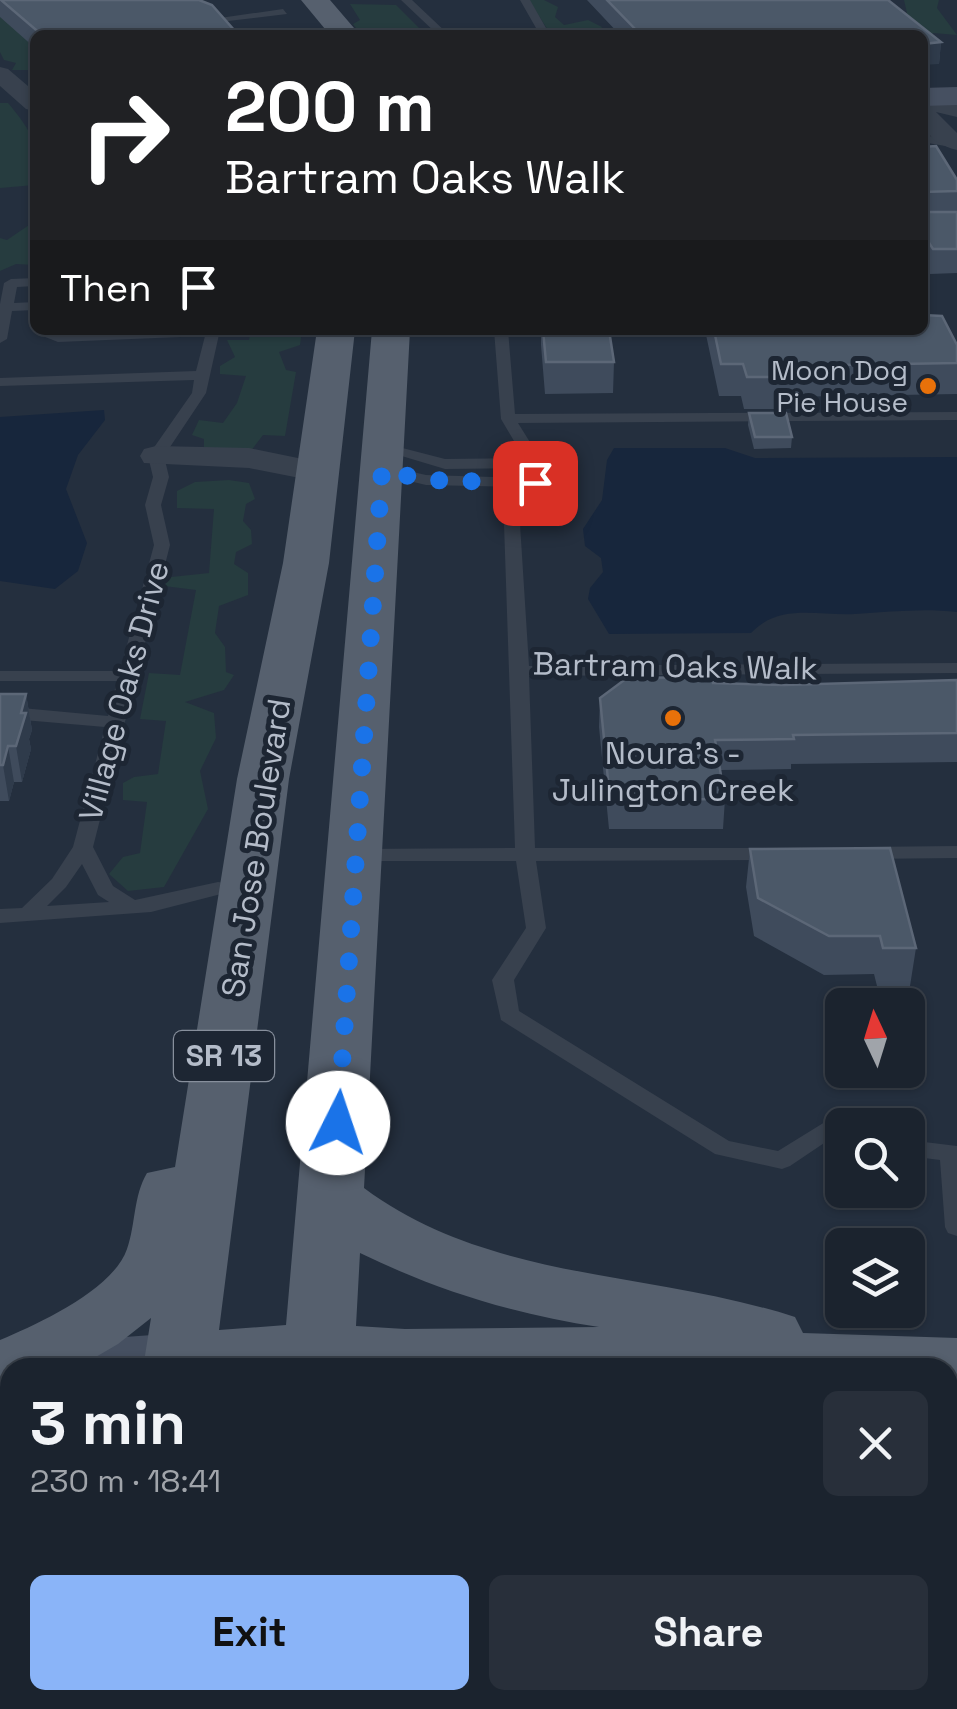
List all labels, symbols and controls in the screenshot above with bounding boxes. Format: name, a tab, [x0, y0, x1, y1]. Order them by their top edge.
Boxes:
text: 200 m	[225, 62, 435, 151]
icon: right	[60, 70, 190, 200]
text: Bartram Oaks Walk	[225, 149, 625, 206]
icon: arrive	[171, 260, 226, 315]
text: Then	[60, 264, 151, 312]
place label: Moon Dog Pie House	[771, 352, 908, 420]
marker: Moon Dog Pie House	[917, 375, 939, 397]
pin	[493, 441, 578, 526]
icon: arrive	[508, 456, 563, 511]
street label: Village Oaks Drive	[70, 557, 178, 825]
street label: Bartram Oaks Walk	[532, 644, 818, 688]
street label: San Jose Boulevard	[213, 696, 299, 1000]
marker: Noura's - Julington Creek	[662, 707, 684, 729]
place label: Noura's - Julington Creek	[552, 733, 794, 810]
north arrow	[825, 988, 925, 1088]
map controls	[825, 988, 925, 1328]
road number: SR 13	[174, 1031, 274, 1081]
position arrow	[286, 1071, 390, 1175]
button: search	[825, 1108, 925, 1208]
button: layers	[825, 1228, 925, 1328]
text: 3 min	[30, 1385, 186, 1462]
button: close	[823, 1391, 928, 1496]
text: 230 m · 18:41	[30, 1461, 221, 1501]
button: Exit	[30, 1575, 469, 1690]
button: Share	[489, 1575, 928, 1690]

